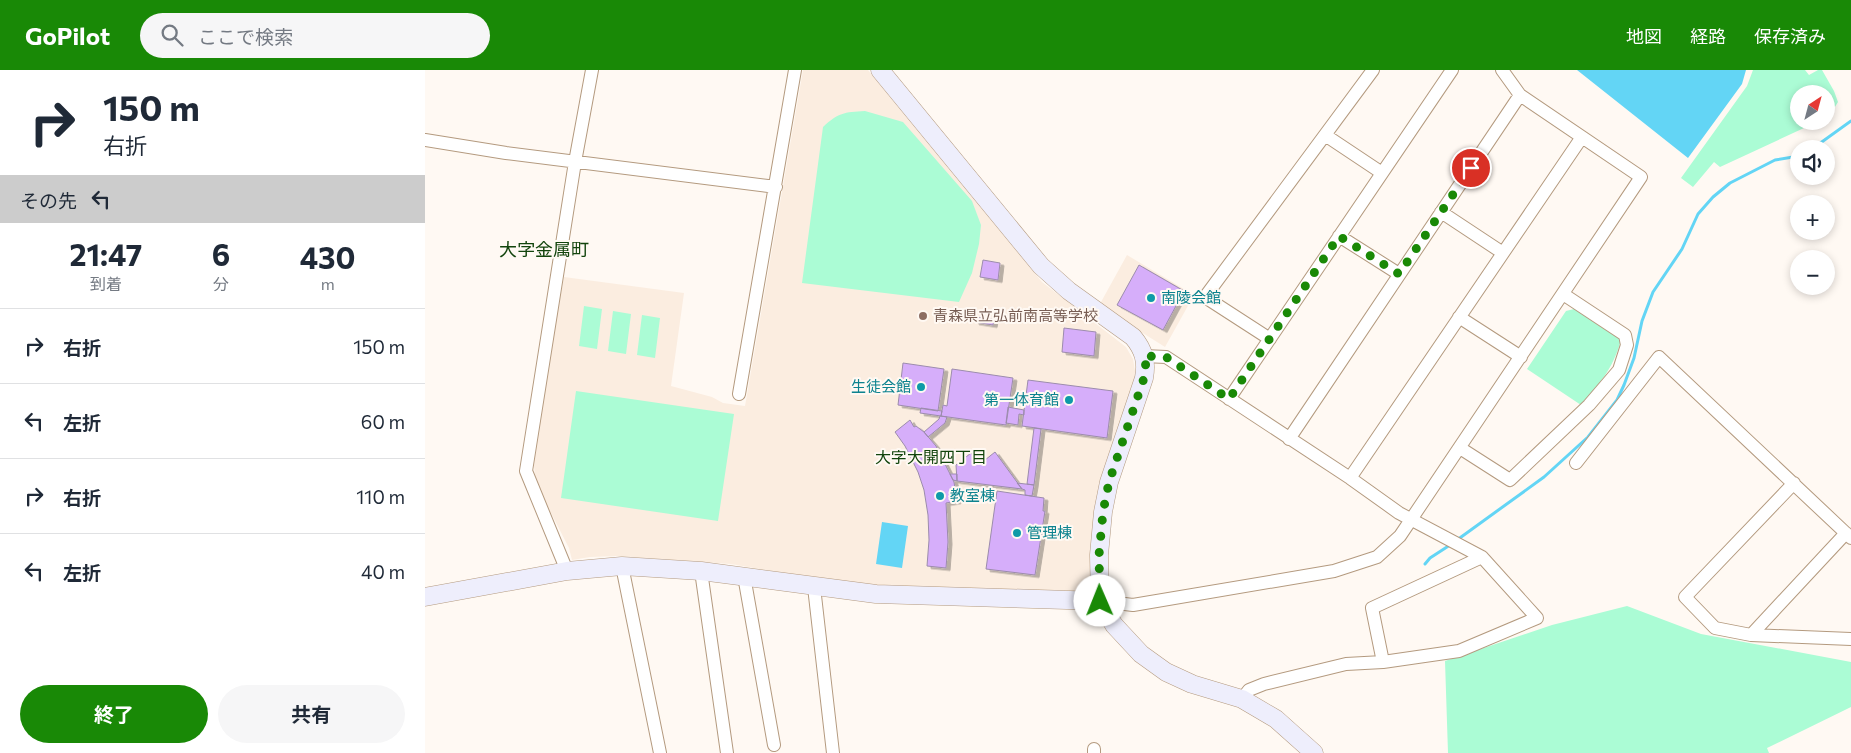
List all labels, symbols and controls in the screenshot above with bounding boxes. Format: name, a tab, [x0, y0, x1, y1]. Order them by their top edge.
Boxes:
search box	[140, 13, 490, 58]
text: GoPilot	[25, 21, 110, 50]
icon: search	[158, 21, 186, 49]
text: ここで検索	[198, 25, 293, 48]
text: 地図	[1626, 25, 1662, 47]
text: 経路	[1690, 25, 1726, 47]
text: 保存済み	[1754, 25, 1826, 47]
text: 150 m	[103, 85, 200, 128]
north arrow	[1790, 85, 1835, 130]
map controls	[1790, 85, 1835, 295]
icon: right	[20, 90, 85, 155]
text: 右折	[103, 132, 147, 159]
button: sound	[1790, 140, 1835, 185]
pin	[1450, 147, 1492, 189]
icon: arrive	[1457, 154, 1485, 182]
icon: left	[87, 185, 115, 213]
text: その先	[20, 189, 77, 212]
button: +	[1790, 195, 1835, 240]
text: 21:47	[69, 235, 142, 272]
text: 6	[212, 235, 230, 272]
text: 430	[300, 238, 356, 275]
district label: 大字金属町	[499, 238, 589, 260]
button: −	[1790, 250, 1835, 295]
text: 到着	[90, 274, 122, 293]
text: 分	[213, 274, 229, 293]
text: m	[321, 274, 335, 293]
place label: 南陵会館	[1161, 288, 1221, 306]
marker: 南陵会館	[1145, 292, 1157, 304]
place label: 青森県立弘前南高等学校	[933, 306, 1098, 324]
marker: 青森県立弘前南高等学校	[917, 310, 929, 322]
icon: right	[20, 332, 48, 360]
text: 150 m	[353, 335, 405, 358]
text: 右折	[63, 336, 101, 359]
place label: 生徒会館	[851, 377, 911, 395]
marker: 生徒会館	[915, 381, 927, 393]
place label: 第一体育館	[984, 390, 1059, 408]
marker: 第一体育館	[1063, 394, 1075, 406]
icon: left	[20, 407, 48, 435]
text: 60 m	[361, 410, 405, 433]
text: 左折	[63, 411, 101, 434]
district label: 大字大開四丁目	[875, 447, 987, 466]
icon: right	[20, 482, 48, 510]
text: 110 m	[356, 485, 405, 508]
text: 右折	[63, 486, 101, 509]
place label: 教室棟	[950, 486, 995, 504]
marker: 教室棟	[934, 490, 946, 502]
place label: 管理棟	[1027, 523, 1072, 541]
marker: 管理棟	[1011, 527, 1023, 539]
icon: left	[20, 557, 48, 585]
text: 40 m	[361, 560, 405, 583]
text: 左折	[63, 561, 101, 584]
position arrow	[1073, 574, 1125, 626]
button: 終了	[20, 685, 208, 743]
button: 共有	[218, 685, 405, 743]

